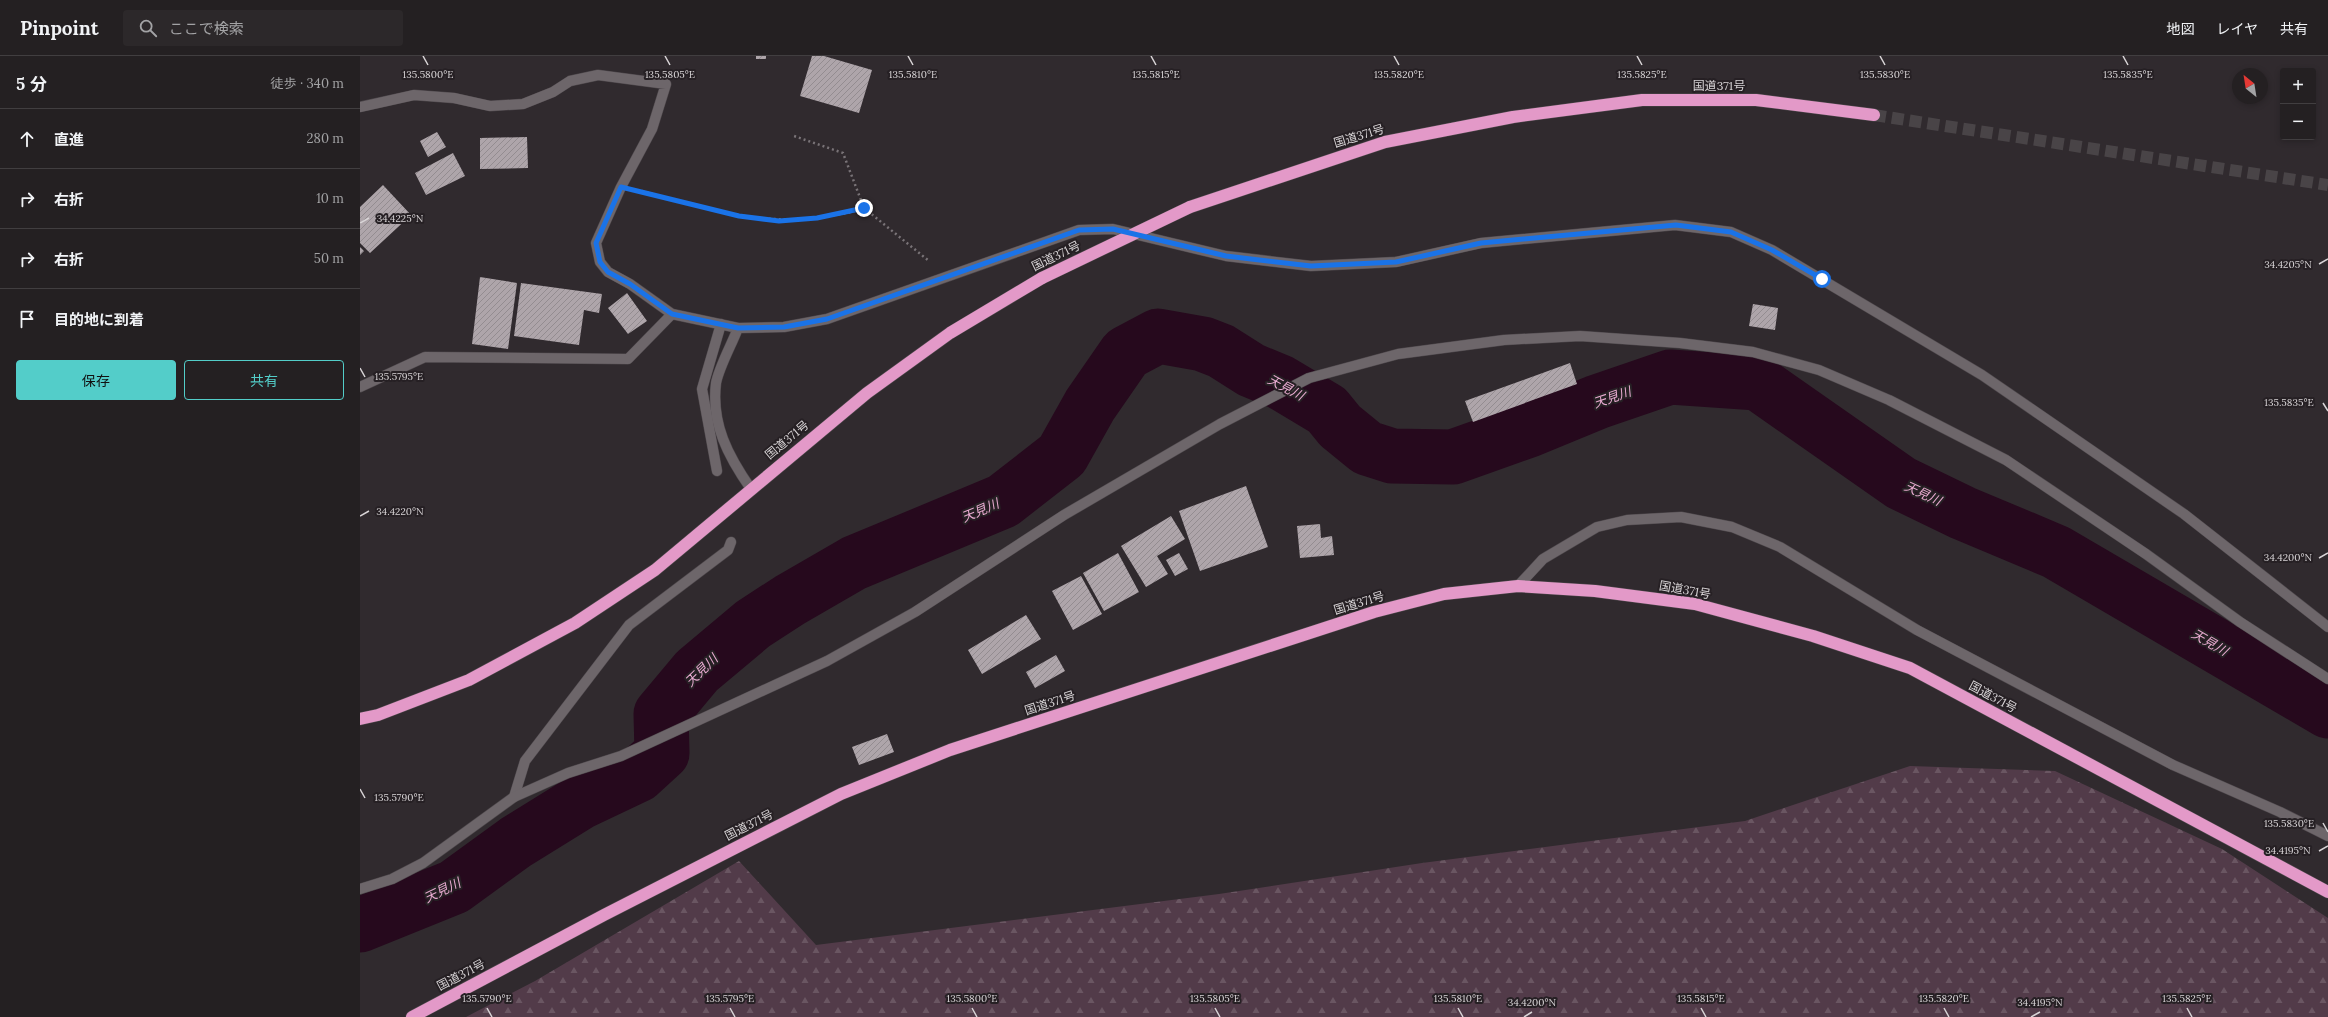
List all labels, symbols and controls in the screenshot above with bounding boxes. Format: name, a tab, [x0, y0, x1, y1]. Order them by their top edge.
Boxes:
search box	[123, 10, 403, 46]
text: Pinpoint	[20, 16, 99, 40]
icon: search	[137, 17, 159, 39]
text: ここで検索	[169, 19, 244, 38]
text: 地図	[2166, 20, 2194, 38]
text: レイヤ	[2216, 20, 2258, 38]
text: 共有	[2280, 20, 2308, 38]
text: 135.5800°E	[403, 68, 453, 81]
text: 135.5805°E	[645, 68, 695, 81]
text: 135.5810°E	[889, 68, 937, 81]
text: 135.5815°E	[1132, 68, 1180, 81]
text: 135.5820°E	[1374, 68, 1424, 81]
text: 135.5825°E	[1617, 68, 1667, 81]
text: 135.5830°E	[1860, 68, 1910, 81]
text: 135.5835°E	[2103, 68, 2153, 81]
north arrow	[2232, 68, 2268, 104]
map controls	[2280, 68, 2316, 140]
button: +	[2280, 68, 2316, 104]
text: 5 分	[16, 73, 47, 95]
text: 徒歩 · 340 m	[271, 75, 344, 92]
street label: 国道371号	[1693, 78, 1745, 93]
button: −	[2280, 104, 2316, 140]
street label: 国道371号	[1332, 121, 1386, 150]
icon: ahead	[16, 128, 38, 150]
text: 直進	[54, 130, 84, 149]
text: 280 m	[307, 130, 344, 147]
icon: right	[16, 188, 38, 210]
text: 右折	[54, 190, 84, 209]
text: 10 m	[316, 190, 344, 207]
route end	[855, 199, 873, 217]
text: 34.4225°N	[377, 212, 424, 225]
street label: 国道371号	[1029, 237, 1083, 274]
icon: right	[16, 248, 38, 270]
text: 右折	[54, 250, 84, 269]
text: 50 m	[314, 250, 344, 267]
text: 34.4205°N	[2264, 258, 2312, 271]
route start	[1813, 270, 1831, 288]
icon: arrive	[16, 308, 38, 330]
text: 目的地に到着	[54, 310, 144, 329]
button: 保存	[16, 360, 176, 400]
button: 共有	[184, 360, 344, 400]
text: 135.5795°E	[375, 370, 423, 383]
water label: 天見川	[1265, 371, 1309, 405]
water label: 天見川	[1591, 382, 1635, 412]
text: 135.5835°E	[2264, 396, 2314, 409]
street label: 国道371号	[762, 417, 812, 462]
water label: 天見川	[1902, 478, 1946, 510]
water label: 天見川	[959, 494, 1003, 526]
text: 34.4220°N	[376, 505, 424, 518]
text: 34.4200°N	[2264, 551, 2313, 564]
street label: 国道371号	[1658, 578, 1712, 601]
street label: 国道371号	[1332, 588, 1386, 617]
water label: 天見川	[2189, 625, 2233, 661]
water label: 天見川	[681, 649, 723, 690]
street label: 国道371号	[1967, 678, 2020, 715]
street label: 国道371号	[1023, 687, 1077, 718]
text: 135.5790°E	[374, 791, 424, 804]
street label: 国道371号	[722, 806, 775, 843]
text: 135.5830°E	[2264, 817, 2314, 830]
text: 34.4195°N	[2265, 844, 2311, 857]
water label: 天見川	[421, 873, 465, 907]
street label: 国道371号	[434, 956, 487, 993]
text: 135.5790°E	[462, 992, 512, 1005]
text: 135.5795°E	[706, 992, 754, 1005]
text: 135.5800°E	[947, 992, 997, 1005]
text: 135.5805°E	[1190, 992, 1240, 1005]
text: 135.5810°E	[1434, 992, 1482, 1005]
text: 135.5815°E	[1677, 992, 1725, 1005]
text: 135.5820°E	[1919, 992, 1969, 1005]
text: 135.5825°E	[2162, 992, 2212, 1005]
text: 34.4200°N	[1508, 996, 1557, 1009]
text: 34.4195°N	[2017, 996, 2063, 1009]

